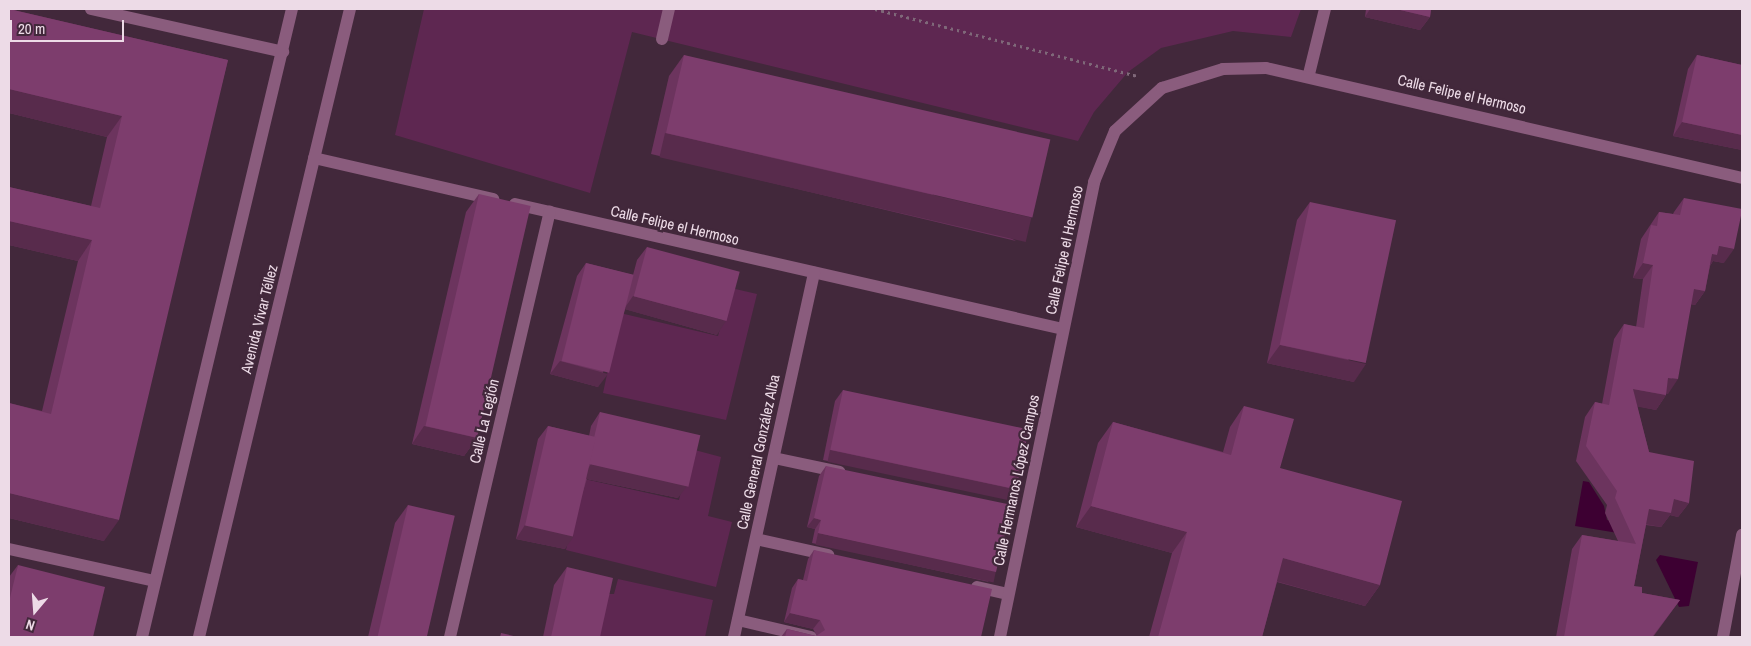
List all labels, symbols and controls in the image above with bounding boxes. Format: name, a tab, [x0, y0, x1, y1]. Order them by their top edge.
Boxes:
scale bar	[12, 10, 126, 42]
text: 20 m	[18, 18, 45, 39]
street label: Calle Felipe el Hermoso	[1396, 70, 1528, 118]
street label: Calle Felipe el Hermoso	[1042, 184, 1086, 316]
street label: Calle Felipe el Hermoso	[609, 201, 741, 249]
street label: Avenida Vivar Téllez	[237, 263, 281, 375]
street label: Calle General González Alba	[733, 373, 783, 531]
street label: Calle La Legión	[466, 377, 502, 465]
street label: Calle Hermanos López Campos	[989, 393, 1043, 567]
north arrow	[10, 586, 60, 636]
text: N	[24, 615, 37, 635]

